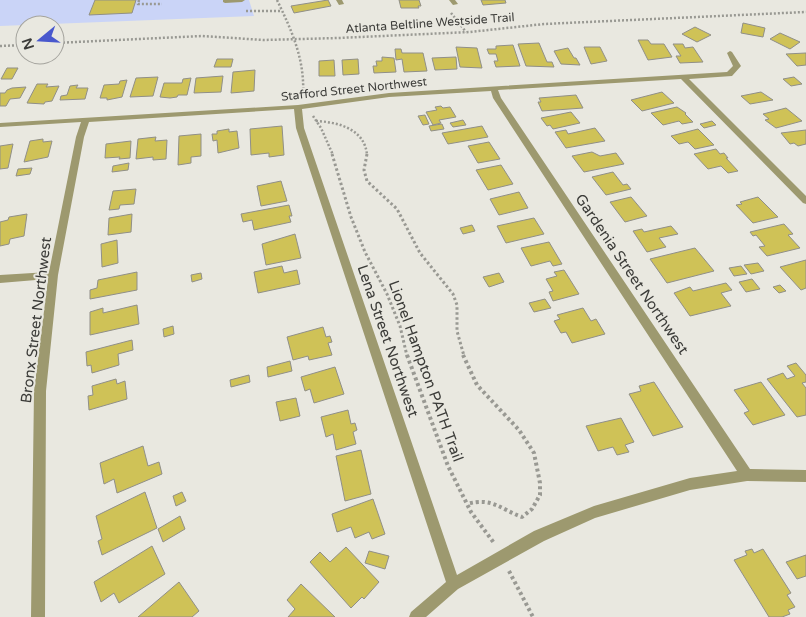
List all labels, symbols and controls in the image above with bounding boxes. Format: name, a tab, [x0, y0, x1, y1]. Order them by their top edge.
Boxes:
street label: Atlanta Beltline Westside Trail	[345, 10, 515, 36]
north arrow	[15, 15, 65, 65]
text: N	[18, 36, 38, 52]
street label: Stafford Street Northwest	[280, 74, 428, 104]
street label: Gardenia Street Northwest	[571, 190, 693, 358]
street label: Bronx Street Northwest	[17, 236, 55, 404]
street label: Lena Street Northwest	[353, 262, 423, 420]
street label: Lionel Hampton PATH Trail	[385, 278, 467, 464]

